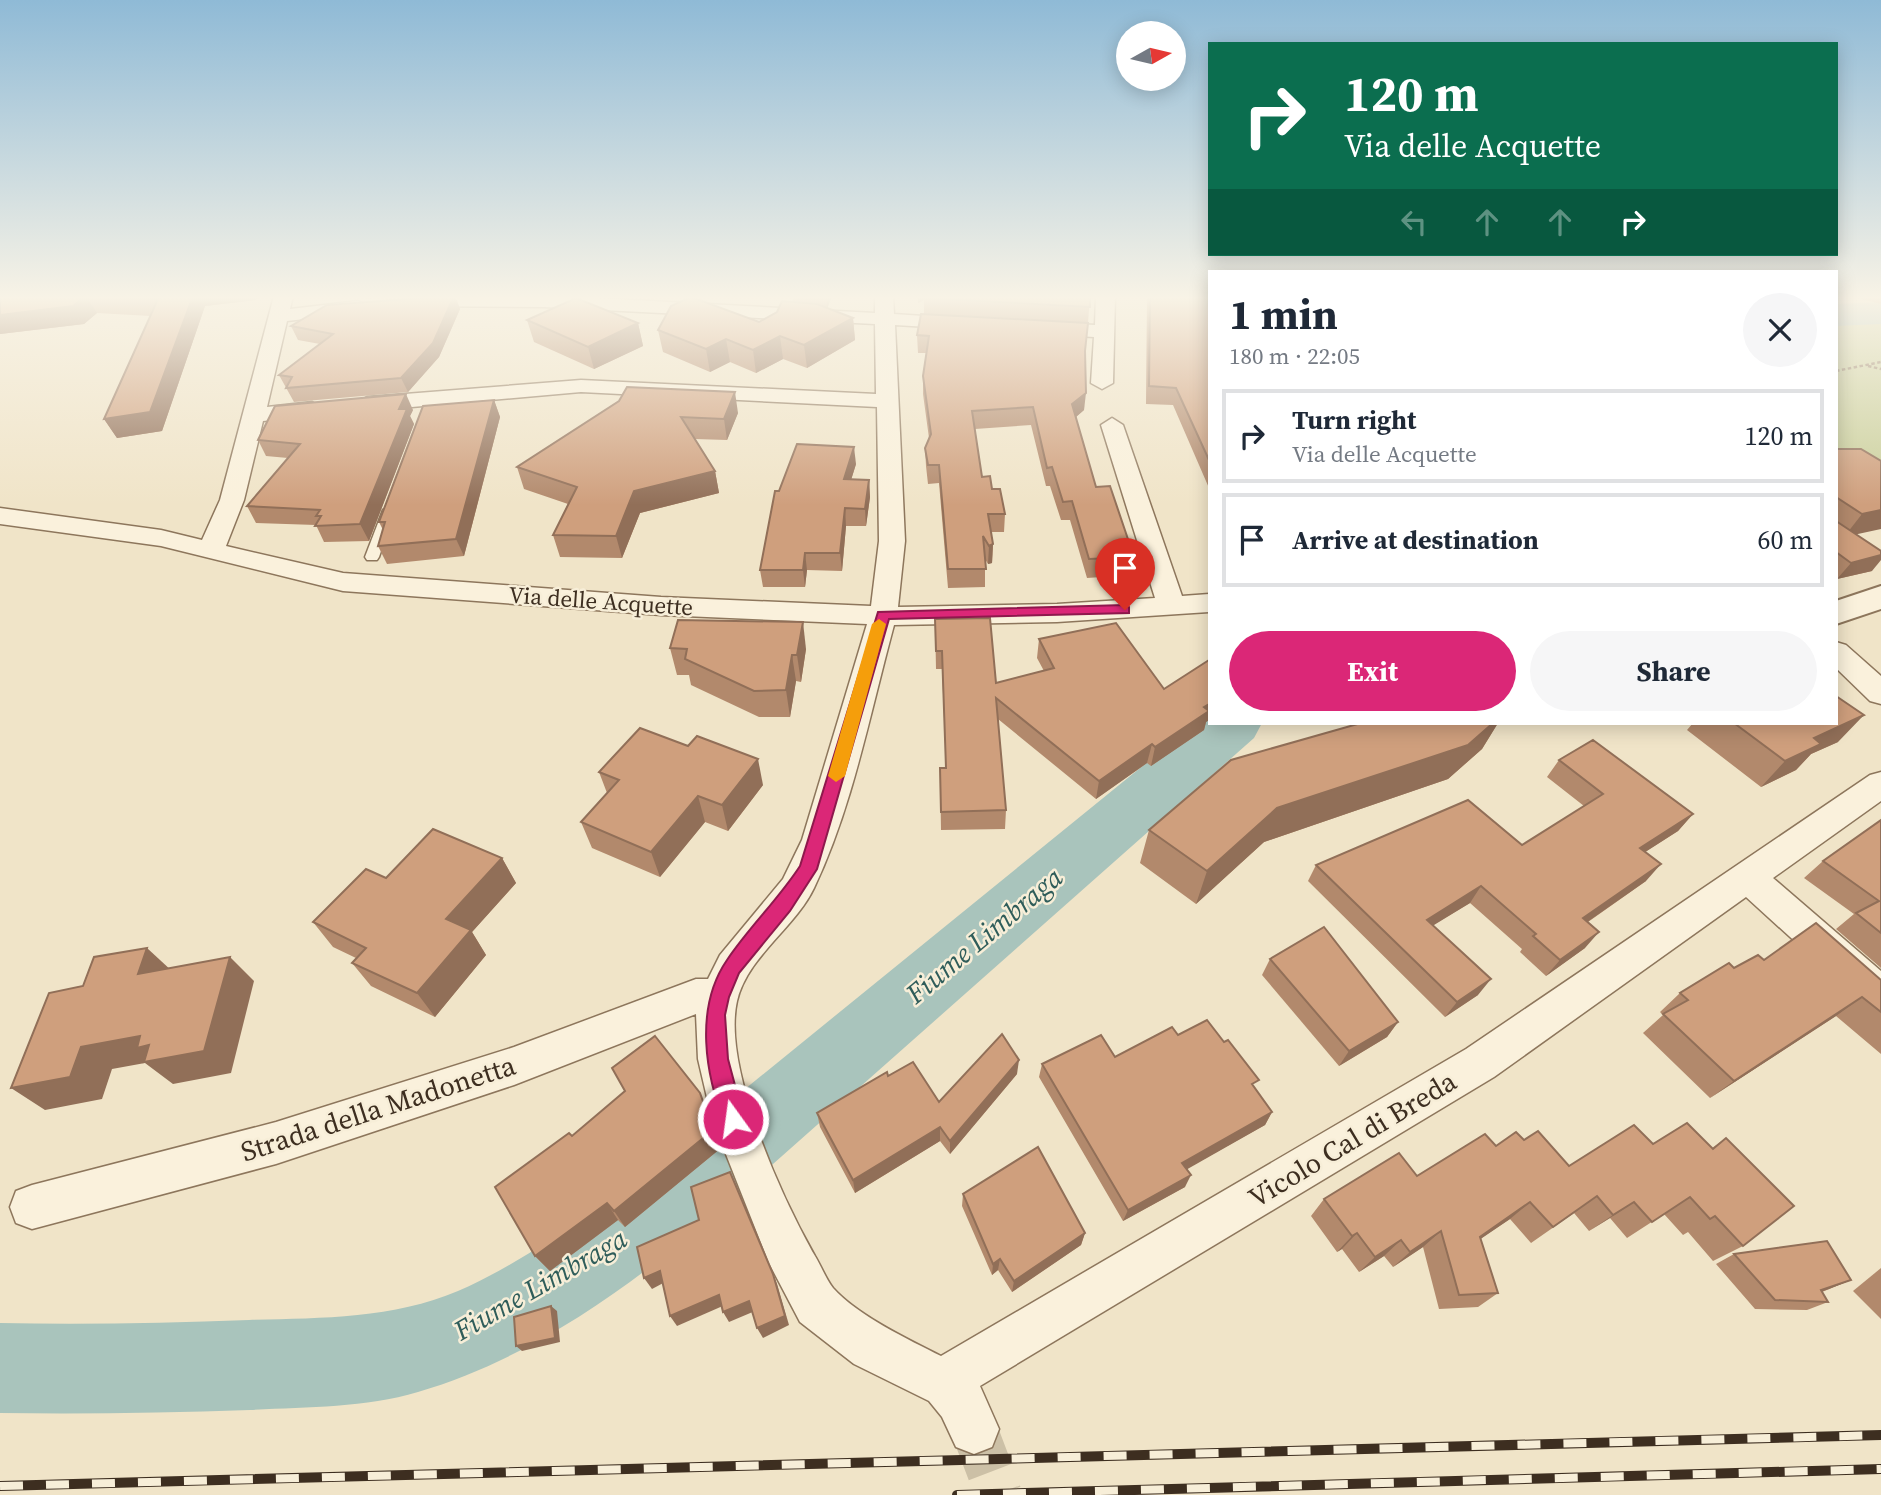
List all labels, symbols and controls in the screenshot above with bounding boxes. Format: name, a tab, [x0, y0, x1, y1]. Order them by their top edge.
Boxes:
north arrow	[1116, 21, 1186, 91]
map controls	[1116, 21, 1186, 91]
text: 120 m	[1344, 60, 1479, 127]
icon: right	[1229, 70, 1320, 161]
text: Via delle Acquette	[1344, 124, 1601, 168]
icon: left	[1395, 203, 1433, 241]
icon: ahead	[1468, 203, 1506, 241]
icon: ahead	[1541, 203, 1579, 241]
icon: right	[1614, 203, 1652, 241]
text: 1 min	[1229, 285, 1338, 343]
button: close	[1743, 293, 1817, 367]
text: 180 m · 22:05	[1229, 340, 1360, 372]
text: Turn right	[1292, 402, 1416, 438]
icon: right	[1233, 417, 1271, 455]
text: 120 m	[1745, 418, 1813, 454]
text: Via delle Acquette	[1292, 438, 1477, 470]
icon: arrive	[1233, 521, 1271, 559]
text: Arrive at destination	[1292, 522, 1539, 558]
text: 60 m	[1758, 522, 1813, 558]
pin	[1095, 538, 1155, 610]
icon: arrive	[1106, 549, 1144, 587]
street label: Via delle Acquette	[508, 579, 694, 623]
button: Exit	[1229, 631, 1516, 711]
button: Share	[1530, 631, 1817, 711]
water label: Fiume Limbraga	[897, 858, 1071, 1013]
street label: Strada della Madonetta	[236, 1045, 521, 1170]
street label: Vicolo Cal di Breda	[1241, 1062, 1464, 1216]
position arrow	[696, 1082, 770, 1156]
water label: Fiume Limbraga	[446, 1219, 634, 1349]

